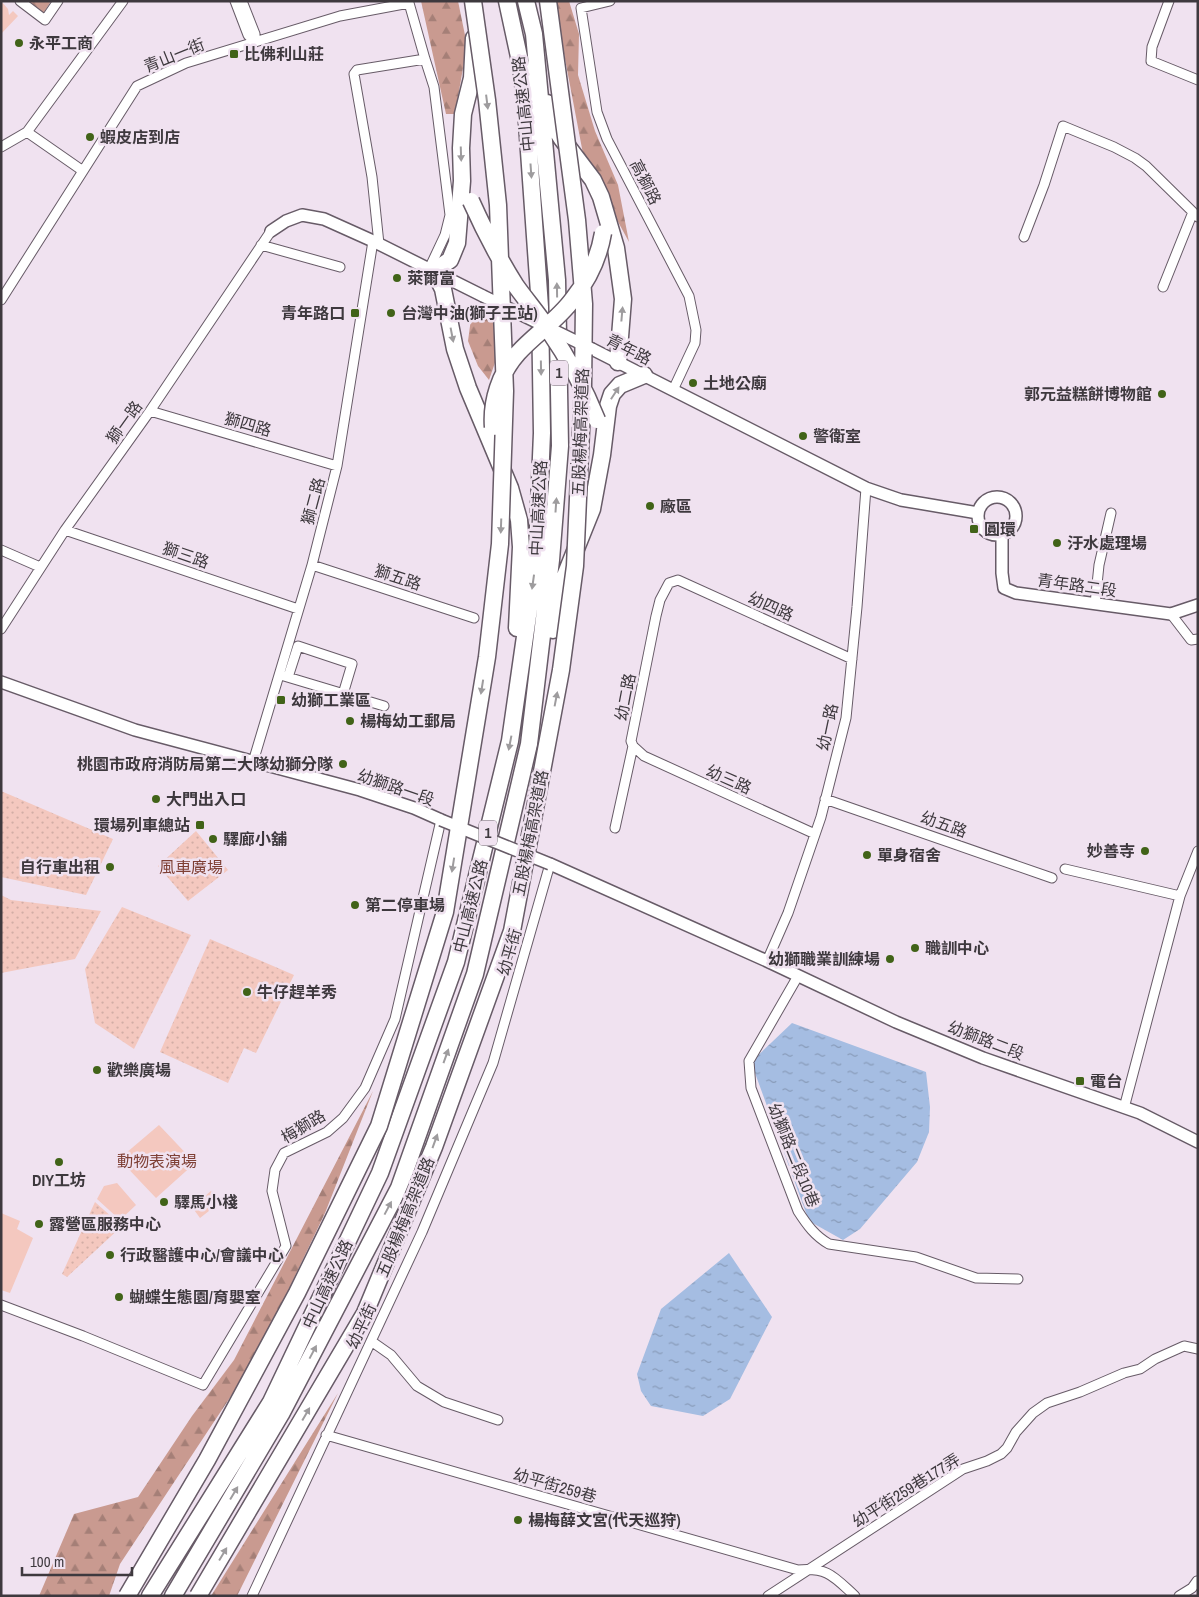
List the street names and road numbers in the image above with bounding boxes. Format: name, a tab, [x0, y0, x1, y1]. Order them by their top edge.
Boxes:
street label: 青山一街	[140, 33, 208, 77]
street label: 中山高速公路	[507, 55, 539, 153]
street label: 高獅路	[625, 156, 667, 208]
street label: 青年路	[603, 328, 655, 370]
road number: 1	[550, 360, 568, 386]
street label: 五股楊梅高架道路	[567, 368, 593, 496]
street label: 獅一路	[101, 396, 147, 448]
street label: 獅四路	[222, 407, 274, 441]
street label: 中山高速公路	[525, 459, 551, 557]
street label: 獅二路	[296, 475, 330, 527]
street label: 獅三路	[160, 537, 212, 573]
street label: 獅五路	[372, 559, 424, 595]
street label: 青年路二段	[1036, 569, 1118, 601]
street label: 幼四路	[745, 586, 797, 626]
street label: 幼二路	[610, 671, 640, 723]
street label: 幼一路	[811, 701, 843, 753]
street label: 幼三路	[703, 759, 755, 799]
street label: 幼獅路一段	[355, 764, 437, 810]
street label: 五股楊梅高架道路	[507, 768, 553, 898]
street label: 幼五路	[918, 806, 970, 842]
road number: 1	[479, 820, 497, 846]
street label: 中山高速公路	[448, 857, 492, 955]
street label: 幼平街	[492, 926, 526, 978]
street label: 幼獅路二段	[945, 1015, 1027, 1065]
street label: 幼獅路二段10巷	[763, 1100, 825, 1210]
street label: 梅獅路	[277, 1104, 329, 1148]
street label: 五股楊梅高架道路	[371, 1154, 439, 1280]
street label: 中山高速公路	[297, 1236, 357, 1332]
street label: 幼平街	[341, 1300, 381, 1352]
street label: 幼平街259巷177弄	[848, 1448, 964, 1532]
street label: 幼平街259巷	[511, 1463, 599, 1507]

